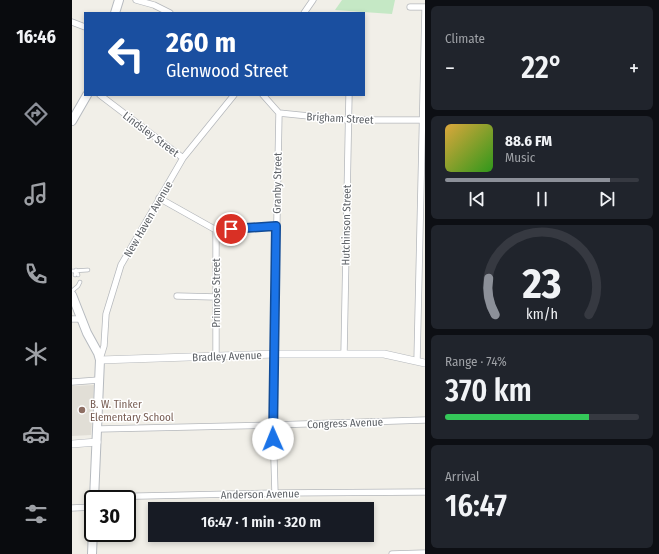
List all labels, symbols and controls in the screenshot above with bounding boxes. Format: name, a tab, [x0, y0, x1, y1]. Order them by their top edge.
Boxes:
text: 16:46	[16, 26, 56, 48]
text: 260 m	[166, 26, 236, 59]
icon: left	[100, 28, 152, 80]
text: Climate	[445, 31, 485, 46]
text: 22°	[521, 50, 563, 86]
text: −	[445, 55, 455, 82]
text: +	[629, 55, 639, 82]
text: Glenwood Street	[166, 60, 288, 82]
icon: directions	[22, 100, 50, 128]
street label: Lindsley Street	[120, 109, 182, 160]
street label: Brigham Street	[306, 110, 374, 127]
text: 88.6 FM	[505, 132, 552, 150]
text: Music	[505, 150, 535, 165]
street label: Granby Street	[270, 152, 285, 214]
street label: New Haven Avenue	[121, 179, 175, 260]
icon: music	[22, 180, 50, 208]
street label: Hutchinson Street	[339, 184, 354, 266]
icon: previous	[466, 188, 488, 210]
icon: pause	[531, 188, 553, 210]
icon: next	[596, 188, 618, 210]
pin	[214, 212, 248, 246]
icon: arrive	[220, 218, 242, 240]
street label: Primrose Street	[210, 258, 223, 328]
text: 23	[522, 259, 561, 309]
icon: phone	[22, 260, 50, 288]
text: km/h	[526, 306, 558, 323]
icon: climate	[22, 340, 50, 368]
street label: Bradley Avenue	[192, 349, 262, 364]
text: Range · 74%	[445, 354, 507, 369]
text: 370 km	[445, 373, 532, 409]
place label: B. W. Tinker Elementary School	[90, 398, 174, 424]
marker: B. W. Tinker Elementary School	[77, 405, 87, 415]
street label: Congress Avenue	[307, 416, 383, 431]
position arrow	[252, 418, 294, 460]
icon: car	[22, 420, 50, 448]
text: Arrival	[445, 469, 479, 484]
street label: Anderson Avenue	[221, 487, 299, 502]
text: 16:47	[445, 488, 507, 524]
speed limit sign: 30	[84, 490, 136, 542]
icon: filters	[22, 500, 50, 528]
text: 16:47 · 1 min · 320 m	[201, 513, 321, 531]

